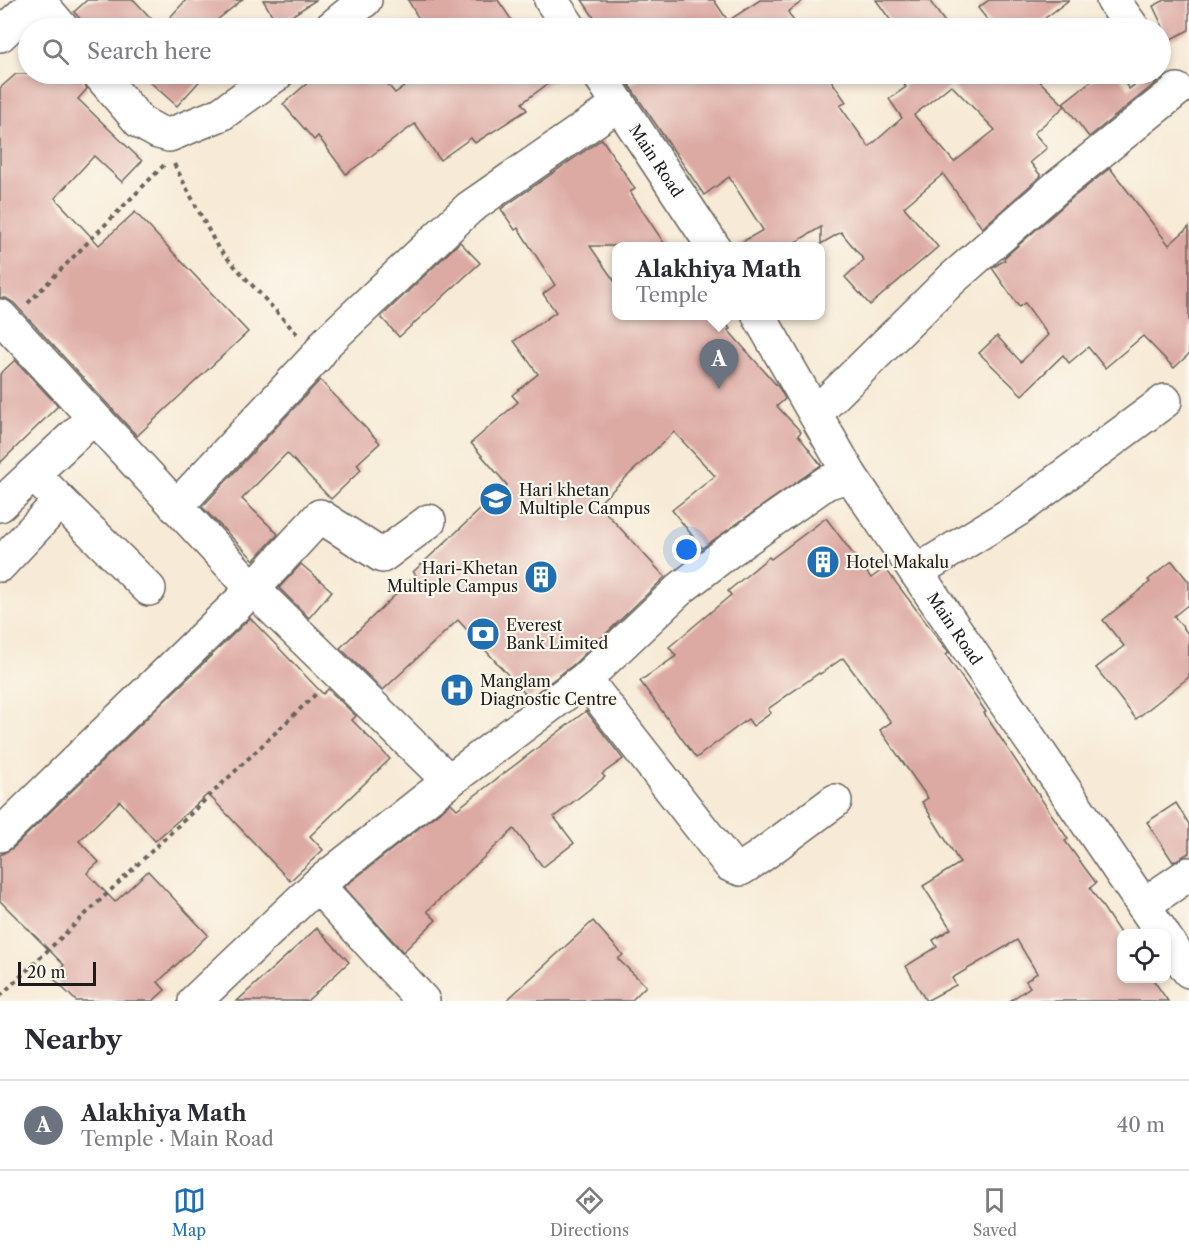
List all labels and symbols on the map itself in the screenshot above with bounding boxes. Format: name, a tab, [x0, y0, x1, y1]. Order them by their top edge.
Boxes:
street label: Main Road	[625, 120, 688, 201]
pin: A	[700, 340, 738, 389]
place label: Hari khetan Multiple Campus	[519, 480, 650, 518]
school or university icon: Hari khetan Multiple Campus	[478, 481, 514, 517]
your location	[672, 535, 701, 564]
building icon: Hotel Makalu	[805, 544, 841, 580]
place label: Hotel Makalu	[846, 552, 949, 572]
place label: Hari-Khetan Multiple Campus	[387, 558, 518, 596]
building icon: Hari-Khetan Multiple Campus	[523, 559, 559, 595]
street label: Main Road	[923, 588, 987, 669]
place label: Everest Bank Limited	[506, 615, 609, 653]
bank icon: Everest Bank Limited	[465, 616, 501, 652]
place label: Manglam Diagnostic Centre	[480, 671, 617, 709]
hospital icon: Manglam Diagnostic Centre	[439, 672, 475, 708]
scale bar	[18, 959, 96, 986]

